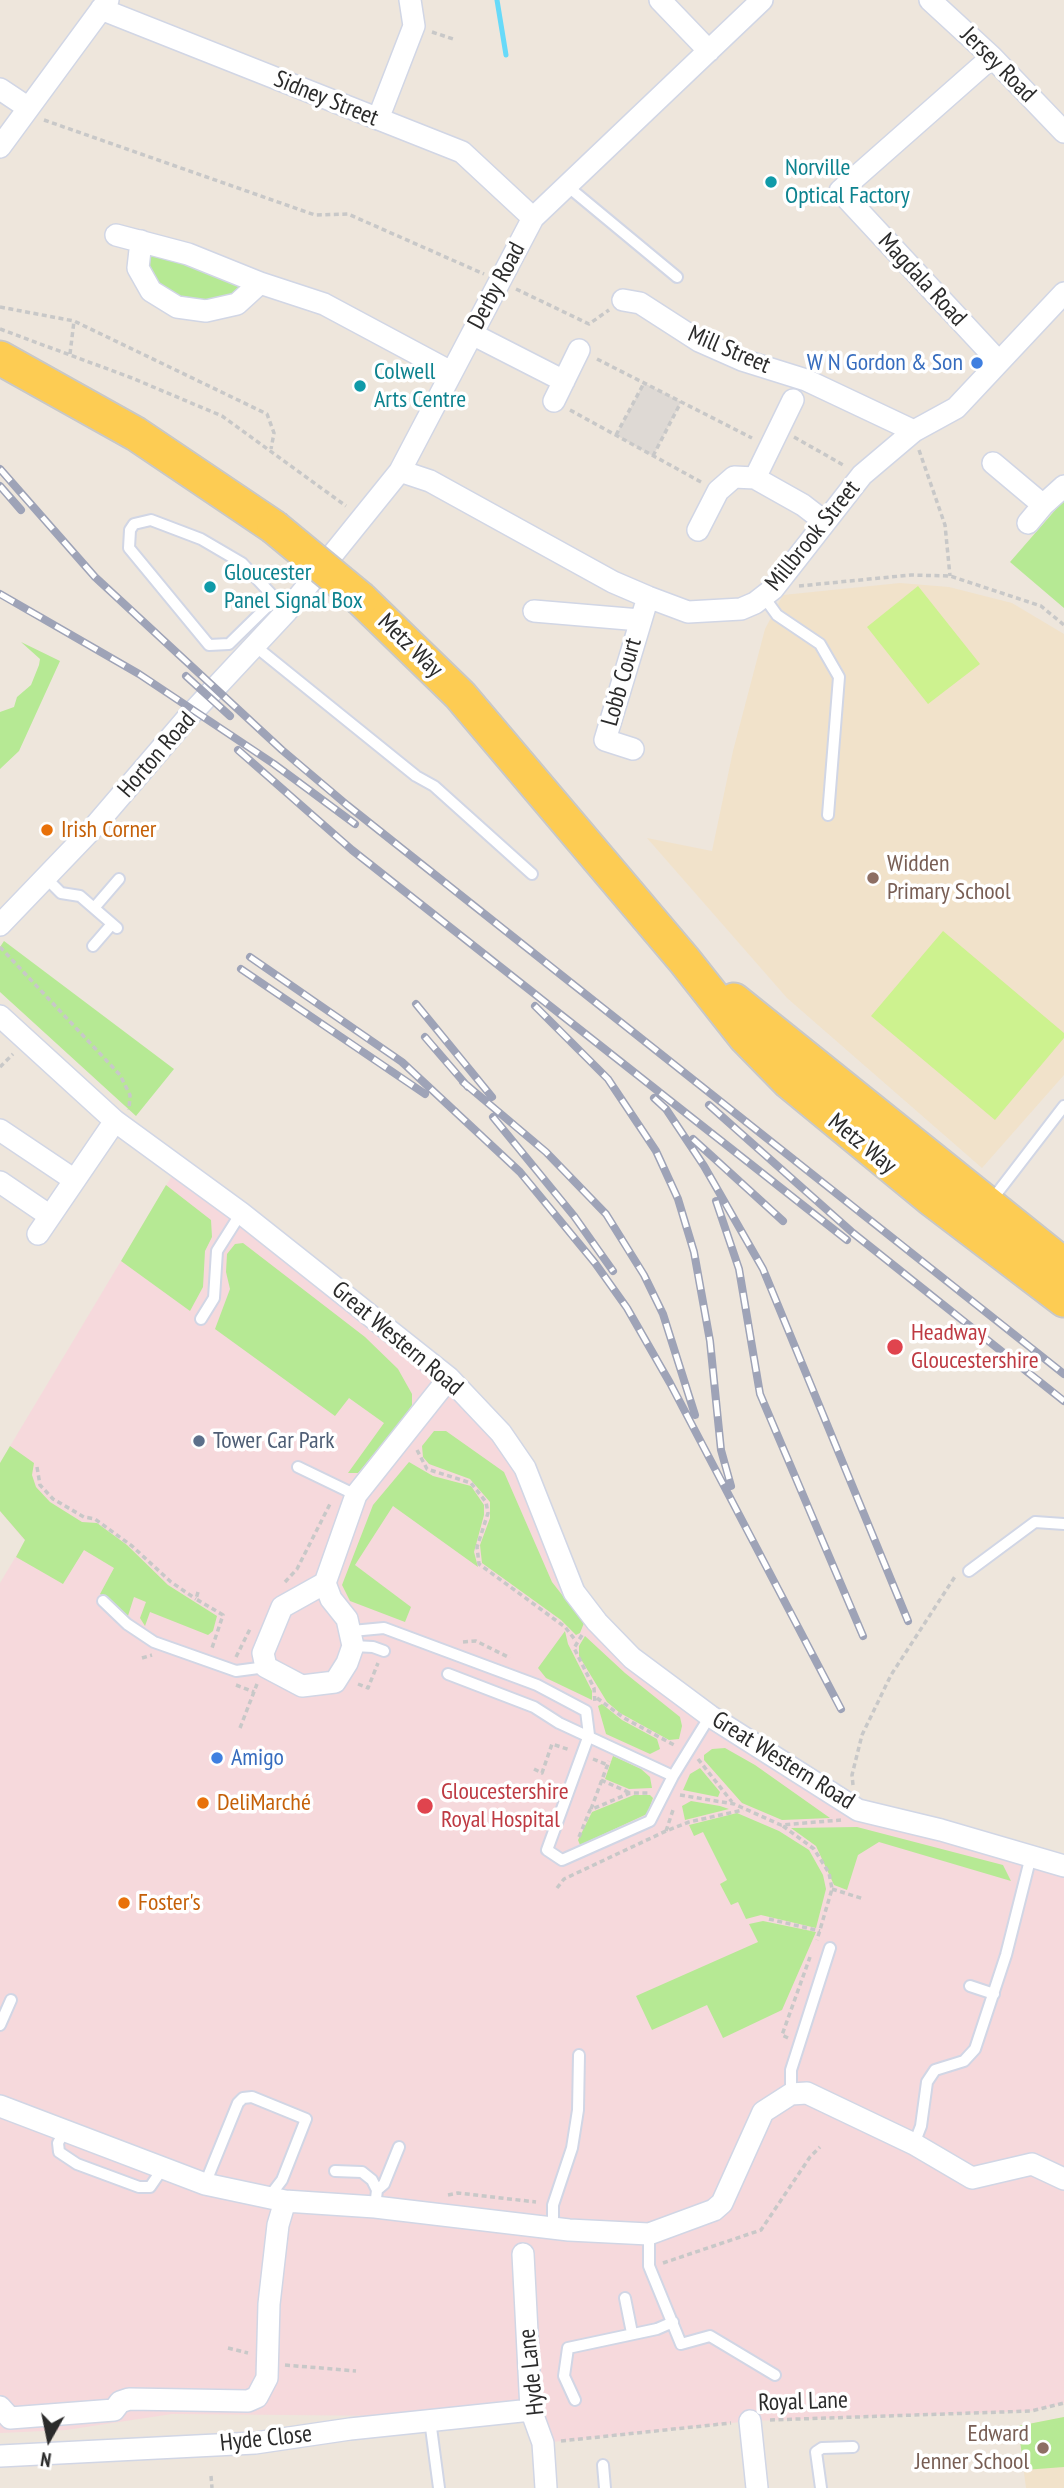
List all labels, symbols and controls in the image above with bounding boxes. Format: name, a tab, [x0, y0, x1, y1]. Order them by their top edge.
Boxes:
street label: Jersey Road	[954, 21, 1042, 109]
street label: Sidney Street	[270, 65, 382, 133]
place label: Norville Optical Factory	[785, 154, 910, 210]
marker: Norville Optical Factory	[763, 174, 779, 190]
street label: Magdala Road	[872, 228, 972, 332]
street label: Derby Road	[462, 238, 532, 334]
street label: Mill Street	[684, 320, 774, 380]
place label: W N Gordon & Son	[807, 349, 963, 377]
marker: W N Gordon & Son	[969, 355, 985, 371]
place label: Colwell Arts Centre	[374, 358, 466, 414]
marker: Colwell Arts Centre	[352, 378, 368, 394]
street label: Millbrook Street	[760, 475, 866, 597]
place label: Gloucester Panel Signal Box	[224, 559, 363, 615]
marker: Gloucester Panel Signal Box	[202, 579, 218, 595]
street label: Metz Way	[371, 608, 449, 684]
street label: Lobb Court	[596, 635, 648, 729]
street label: Horton Road	[112, 706, 202, 804]
place label: Irish Corner	[61, 816, 156, 844]
marker: Irish Corner	[39, 822, 55, 838]
place label: Widden Primary School	[887, 850, 1011, 906]
marker: Widden Primary School	[865, 870, 881, 886]
street label: Metz Way	[822, 1108, 902, 1180]
street label: Great Western Road	[326, 1276, 468, 1402]
place label: Headway Gloucestershire	[911, 1319, 1039, 1375]
marker: Headway Gloucestershire	[885, 1337, 905, 1357]
place label: Tower Car Park	[213, 1427, 335, 1455]
marker: Tower Car Park	[191, 1433, 207, 1449]
street label: Great Western Road	[707, 1706, 859, 1816]
place label: Amigo	[231, 1744, 284, 1772]
marker: Amigo	[209, 1750, 225, 1766]
place label: Gloucestershire Royal Hospital	[441, 1778, 569, 1834]
place label: DeliMarché	[217, 1789, 311, 1817]
marker: DeliMarché	[195, 1795, 211, 1811]
marker: Gloucestershire Royal Hospital	[415, 1796, 435, 1816]
place label: Foster's	[138, 1889, 200, 1917]
marker: Foster's	[116, 1895, 132, 1911]
street label: Hyde Lane	[513, 2327, 551, 2417]
street label: Royal Lane	[758, 2386, 848, 2418]
north arrow	[14, 2404, 84, 2474]
street label: Hyde Close	[219, 2420, 313, 2458]
place label: Edward Jenner School	[915, 2420, 1029, 2476]
marker: Edward Jenner School	[1035, 2440, 1051, 2456]
text: N	[39, 2447, 53, 2472]

